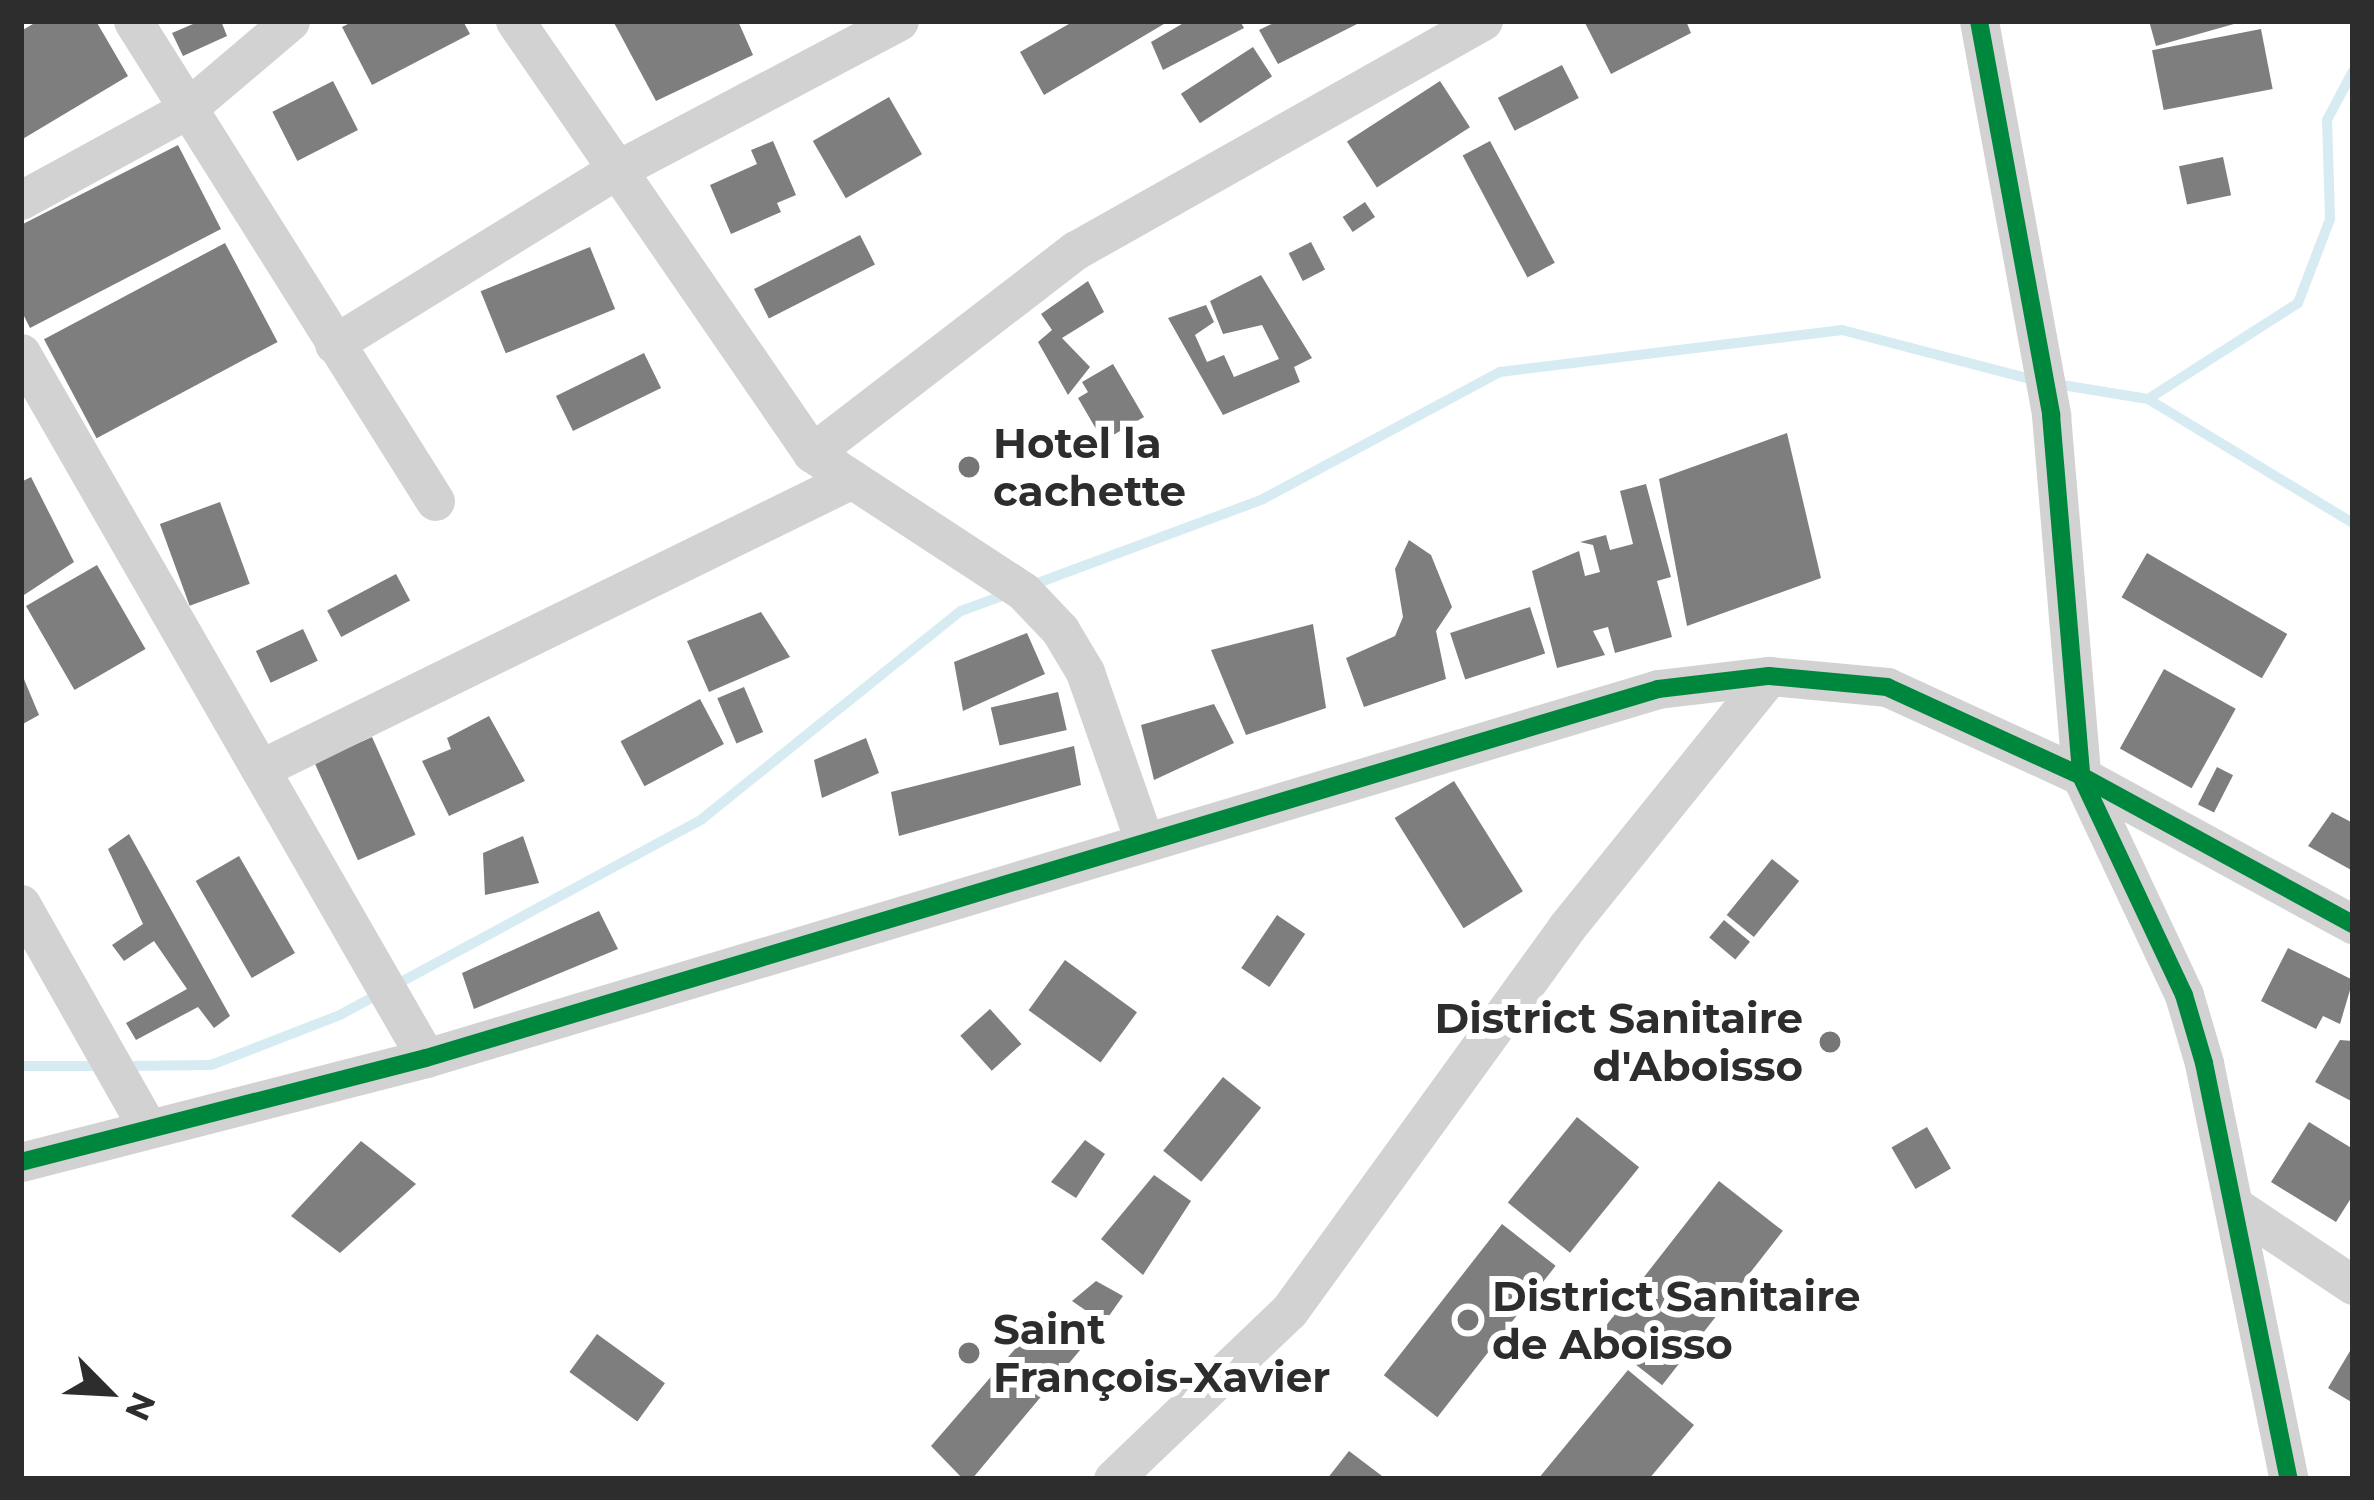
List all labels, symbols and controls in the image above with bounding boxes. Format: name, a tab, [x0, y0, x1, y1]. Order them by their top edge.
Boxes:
place label: Hotel la cachette	[993, 418, 1186, 516]
marker: Hotel la cachette	[956, 454, 982, 480]
place label: District Sanitaire d'Aboisso	[1434, 993, 1803, 1092]
marker: District Sanitaire d'Aboisso	[1814, 1026, 1846, 1058]
place label: District Sanitaire de Aboisso	[1492, 1271, 1861, 1370]
place label: Saint François-Xavier	[993, 1304, 1330, 1402]
marker: District Sanitaire de Aboisso	[1455, 1307, 1481, 1333]
north arrow	[48, 1332, 168, 1452]
marker: Saint François-Xavier	[956, 1340, 982, 1366]
text: N	[117, 1386, 165, 1427]

